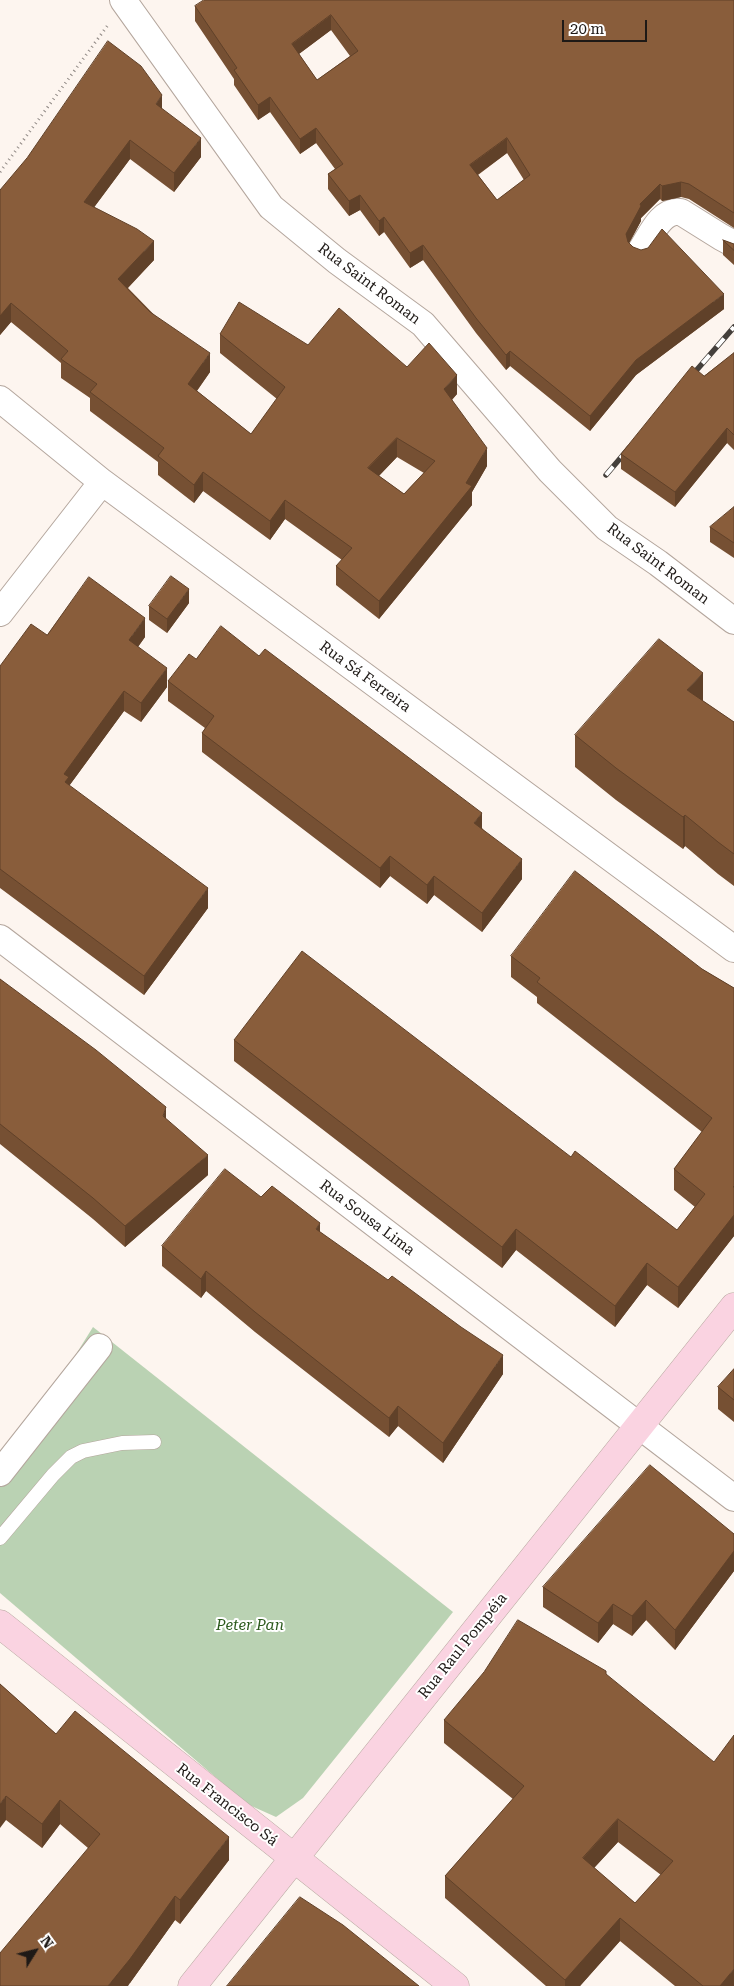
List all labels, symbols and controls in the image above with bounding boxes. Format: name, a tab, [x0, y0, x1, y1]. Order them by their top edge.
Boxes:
scale bar	[564, 10, 649, 42]
text: 20 m	[570, 20, 604, 38]
street label: Rua Saint Roman	[314, 240, 424, 328]
street label: Rua Saint Roman	[603, 520, 713, 608]
street label: Rua Sá Ferreira	[316, 638, 414, 716]
street label: Rua Sousa Lima	[316, 1176, 418, 1260]
street label: Rua Raul Pompéia	[415, 1590, 511, 1702]
park label: Peter Pan	[216, 1617, 284, 1635]
street label: Rua Francisco Sá	[173, 1760, 281, 1850]
north arrow	[10, 1926, 60, 1976]
text: N	[37, 1933, 57, 1951]

